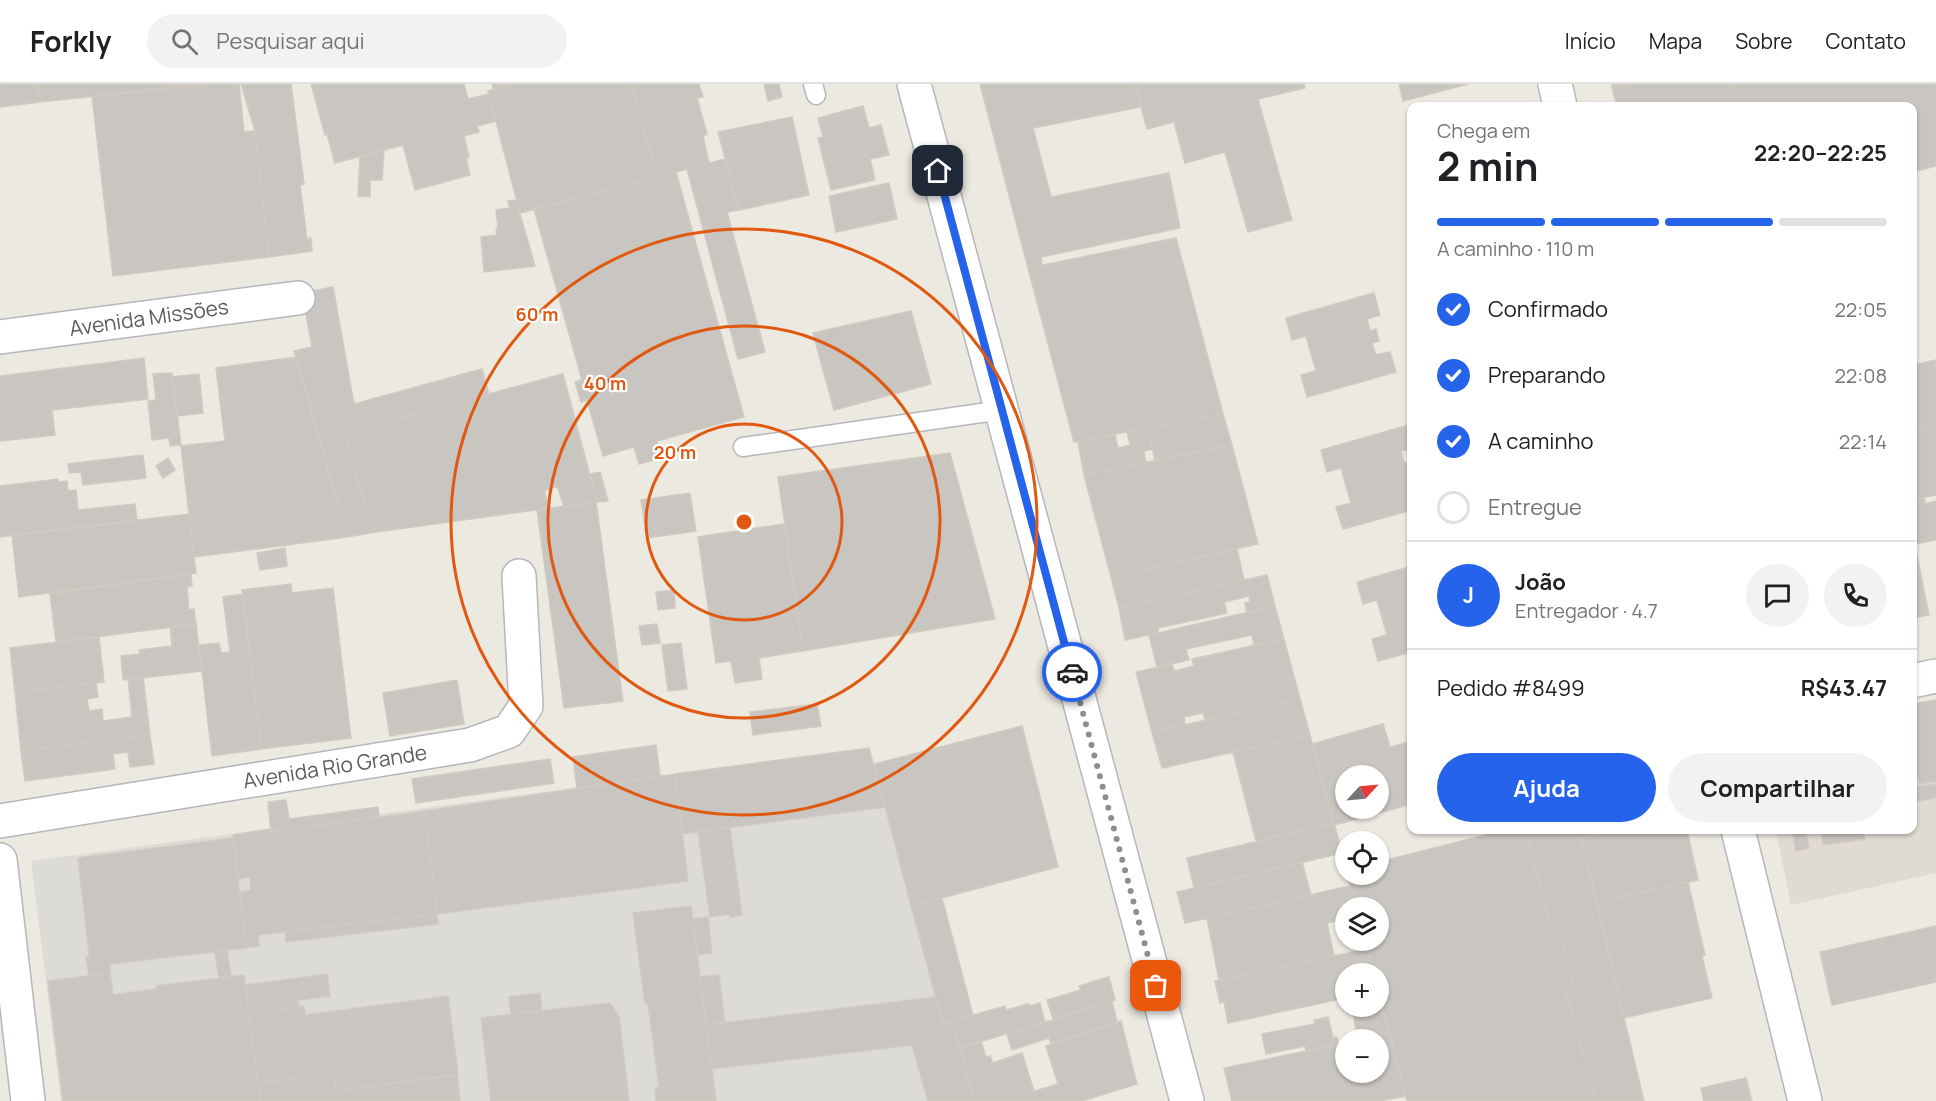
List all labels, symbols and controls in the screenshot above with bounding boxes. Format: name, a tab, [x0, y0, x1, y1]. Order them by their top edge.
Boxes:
search box	[147, 14, 567, 68]
text: Forkly	[30, 22, 111, 60]
icon: search	[168, 25, 201, 58]
text: Pesquisar aqui	[216, 26, 365, 56]
text: Início	[1565, 27, 1616, 55]
text: Mapa	[1649, 27, 1702, 55]
text: Sobre	[1735, 27, 1793, 55]
text: Contato	[1826, 27, 1906, 55]
text: Chega em	[1437, 117, 1530, 144]
text: 22:20–22:25	[1754, 138, 1887, 168]
text: 2 min	[1437, 139, 1538, 193]
pin	[912, 145, 963, 196]
icon: home	[921, 154, 954, 187]
text: A caminho · 110 m	[1437, 235, 1594, 262]
street label: Avenida Missões	[67, 292, 230, 342]
icon: check	[1437, 293, 1470, 326]
text: Confirmado	[1488, 294, 1608, 324]
text: 22:05	[1834, 296, 1887, 323]
text: 60 m	[516, 302, 558, 326]
icon: check	[1437, 359, 1470, 392]
text: Preparando	[1488, 360, 1606, 390]
text: 22:08	[1834, 362, 1887, 389]
text: 40 m	[584, 371, 626, 395]
icon: check	[1437, 425, 1470, 458]
text: A caminho	[1488, 426, 1594, 456]
text: 22:14	[1839, 428, 1887, 455]
text: 20 m	[654, 440, 696, 464]
text: Entregue	[1488, 492, 1582, 522]
centre of rings	[734, 512, 754, 532]
button: chat	[1746, 564, 1809, 627]
button: phone	[1824, 564, 1887, 627]
text: João	[1515, 567, 1566, 597]
text: J	[1463, 580, 1474, 610]
text: Entregador · 4.7	[1515, 597, 1658, 624]
courier	[1042, 642, 1102, 702]
icon: car	[1056, 656, 1089, 689]
text: Pedido #8499	[1437, 673, 1585, 703]
text: R$43.47	[1801, 673, 1887, 703]
street label: Avenida Rio Grande	[241, 738, 429, 794]
button: Ajuda	[1437, 753, 1656, 822]
button: Compartilhar	[1668, 753, 1887, 822]
north arrow	[1335, 765, 1389, 819]
map controls	[1335, 765, 1389, 1083]
button: locate	[1335, 831, 1389, 885]
button: layers	[1335, 897, 1389, 951]
pin	[1130, 960, 1181, 1011]
button: +	[1335, 963, 1389, 1017]
icon: bag	[1139, 969, 1172, 1002]
button: −	[1335, 1029, 1389, 1083]

